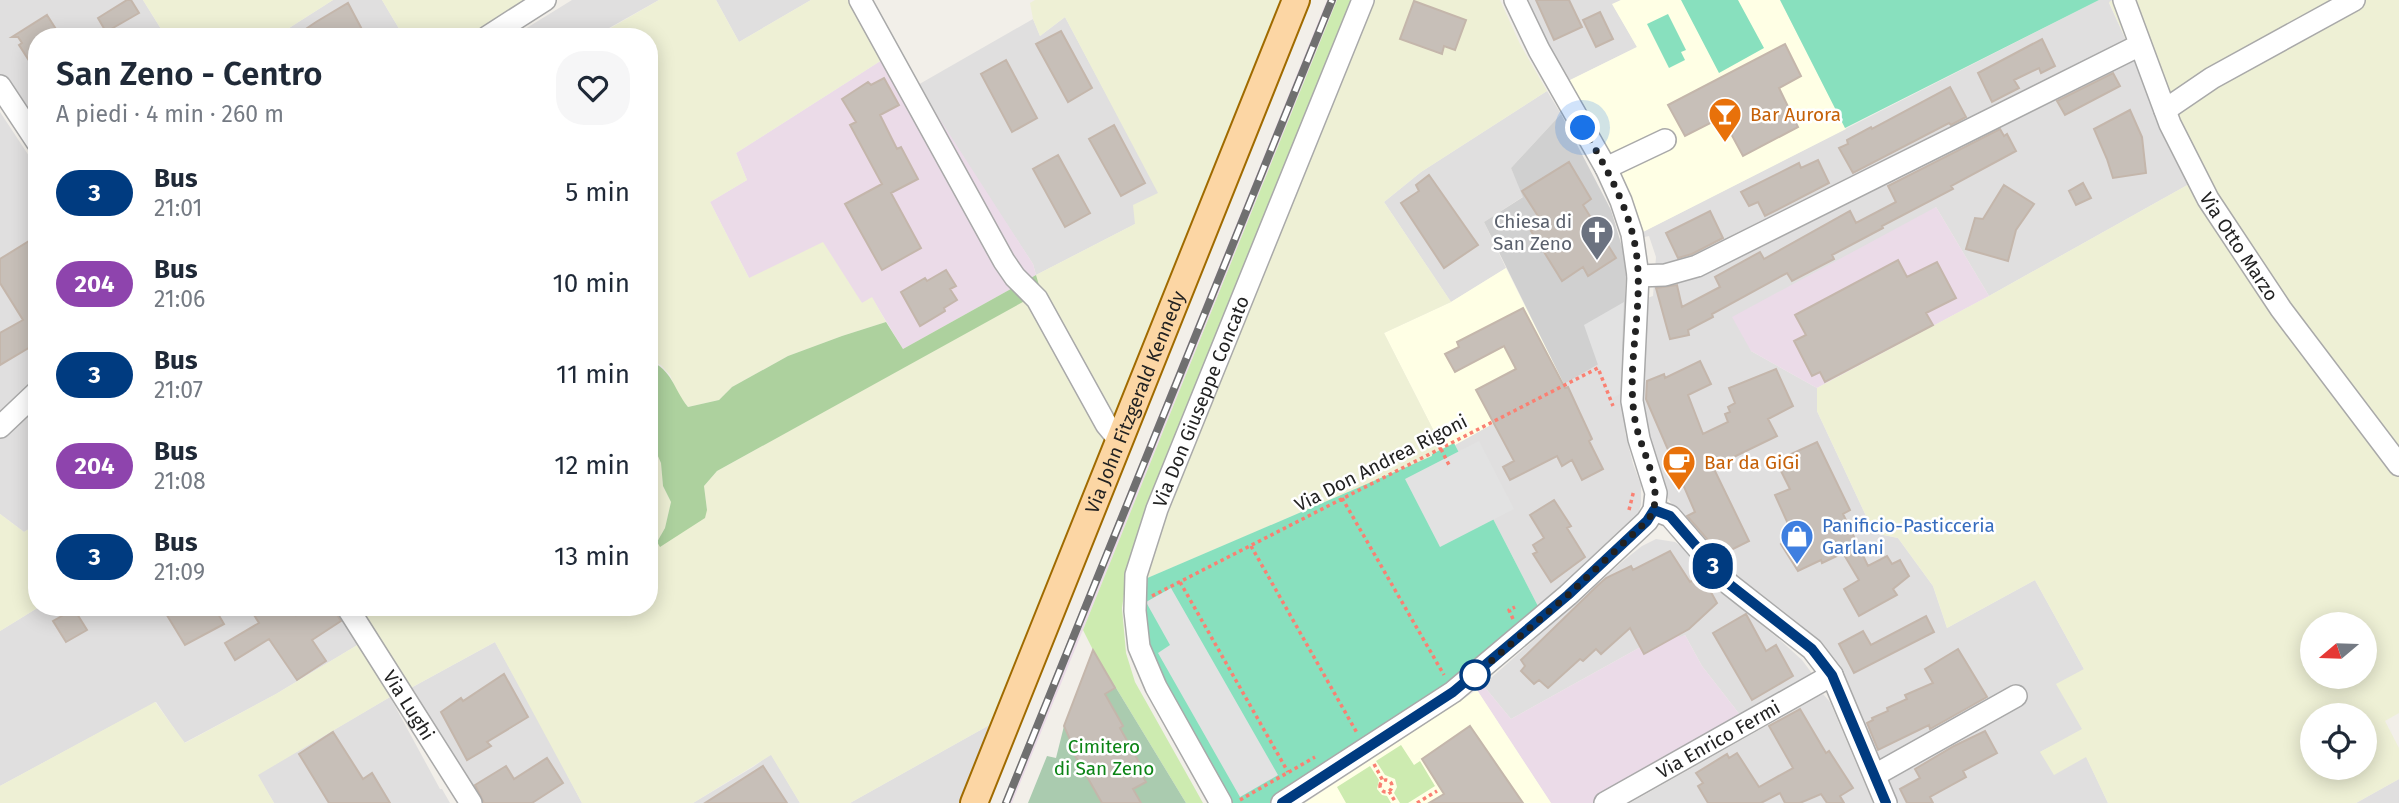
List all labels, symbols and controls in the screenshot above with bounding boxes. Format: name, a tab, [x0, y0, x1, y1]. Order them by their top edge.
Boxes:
button: heart	[556, 51, 630, 125]
text: San Zeno - Centro	[56, 54, 322, 94]
bar icon: Bar Aurora	[1706, 95, 1744, 144]
text: A piedi · 4 min · 260 m	[56, 100, 284, 128]
place label: Bar Aurora	[1750, 103, 1841, 126]
your location	[1565, 110, 1600, 145]
text: Bus	[154, 163, 197, 194]
text: 5 min	[565, 177, 630, 208]
text: 3	[88, 179, 101, 207]
street label: Via Otto Marzo	[2195, 188, 2284, 305]
text: 21:01	[154, 194, 203, 222]
place label: Chiesa di San Zeno	[1493, 210, 1572, 255]
church icon: Chiesa di San Zeno	[1578, 213, 1616, 262]
text: Bus	[154, 254, 197, 285]
text: 10 min	[552, 268, 630, 299]
text: 204	[74, 270, 115, 298]
text: 21:06	[154, 285, 205, 313]
street label: Via John Fitzgerald Kennedy	[1080, 287, 1190, 517]
street label: Via Don Giuseppe Concato	[1147, 292, 1254, 510]
text: Bus	[154, 345, 197, 376]
text: 11 min	[556, 359, 630, 390]
text: 3	[88, 361, 101, 389]
text: 21:07	[154, 376, 203, 404]
street label: Via Don Andrea Rigoni	[1291, 410, 1471, 516]
text: Bus	[154, 436, 197, 467]
cafe icon: Bar da GiGi	[1660, 443, 1698, 492]
text: 12 min	[554, 450, 630, 481]
place label: Bar da GiGi	[1704, 451, 1800, 474]
text: 204	[74, 452, 115, 480]
text: 21:08	[154, 467, 206, 495]
place label: Panificio-Pasticceria Garlani	[1822, 514, 1995, 559]
shop icon: Panificio-Pasticceria Garlani	[1778, 517, 1816, 566]
text: Bus	[154, 527, 197, 558]
text: 13 min	[554, 541, 630, 572]
text: 3	[88, 543, 101, 571]
line badge: 3	[1690, 543, 1736, 589]
text: 3	[1707, 552, 1719, 580]
text: 21:09	[154, 558, 205, 586]
north arrow	[2300, 612, 2376, 690]
map controls	[2300, 612, 2377, 780]
unlabelled marker	[1460, 660, 1490, 690]
street label: Via Lughi	[378, 666, 440, 744]
street label: Via Enrico Fermi	[1652, 695, 1784, 783]
button: locate	[2300, 703, 2377, 780]
park label: Cimitero di San Zeno	[1054, 735, 1154, 780]

